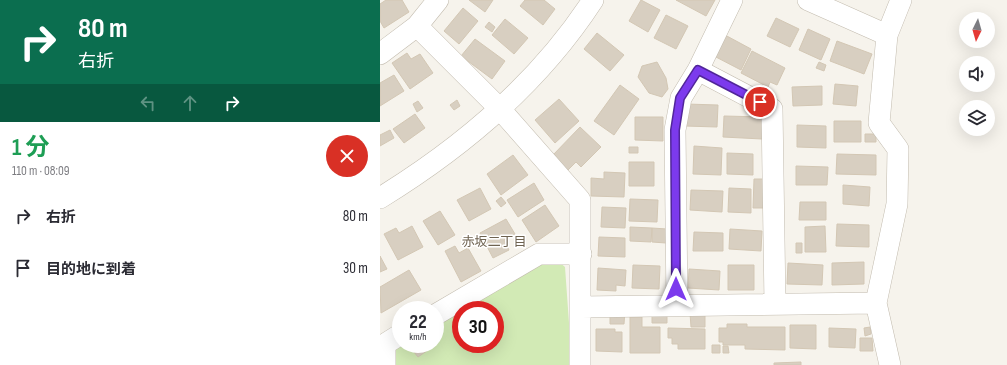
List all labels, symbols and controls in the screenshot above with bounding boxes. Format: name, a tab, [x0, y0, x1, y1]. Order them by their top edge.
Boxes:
text: 80 m	[78, 12, 127, 45]
north arrow	[959, 12, 995, 48]
map controls	[959, 12, 995, 136]
icon: right	[12, 16, 64, 68]
text: 右折	[78, 51, 114, 72]
button: sound	[959, 56, 995, 92]
pin	[743, 85, 777, 119]
icon: arrive	[749, 91, 771, 113]
icon: left	[137, 92, 159, 114]
icon: ahead	[179, 92, 201, 114]
icon: right	[221, 92, 243, 114]
button: layers	[959, 100, 995, 136]
text: 1 分	[12, 133, 49, 162]
button: close	[326, 135, 368, 177]
text: 110 m · 08:09	[12, 163, 70, 179]
icon: right	[12, 205, 34, 227]
text: 80 m	[343, 207, 368, 226]
text: 右折	[46, 208, 76, 227]
district label: 赤坂二丁目	[461, 234, 527, 250]
icon: arrive	[12, 257, 34, 279]
text: 30 m	[343, 259, 368, 278]
text: 目的地に到着	[46, 260, 136, 279]
position arrow	[655, 268, 697, 310]
speed limit sign: 30	[452, 301, 504, 353]
text: 22	[409, 310, 427, 334]
text: km/h	[409, 331, 427, 343]

